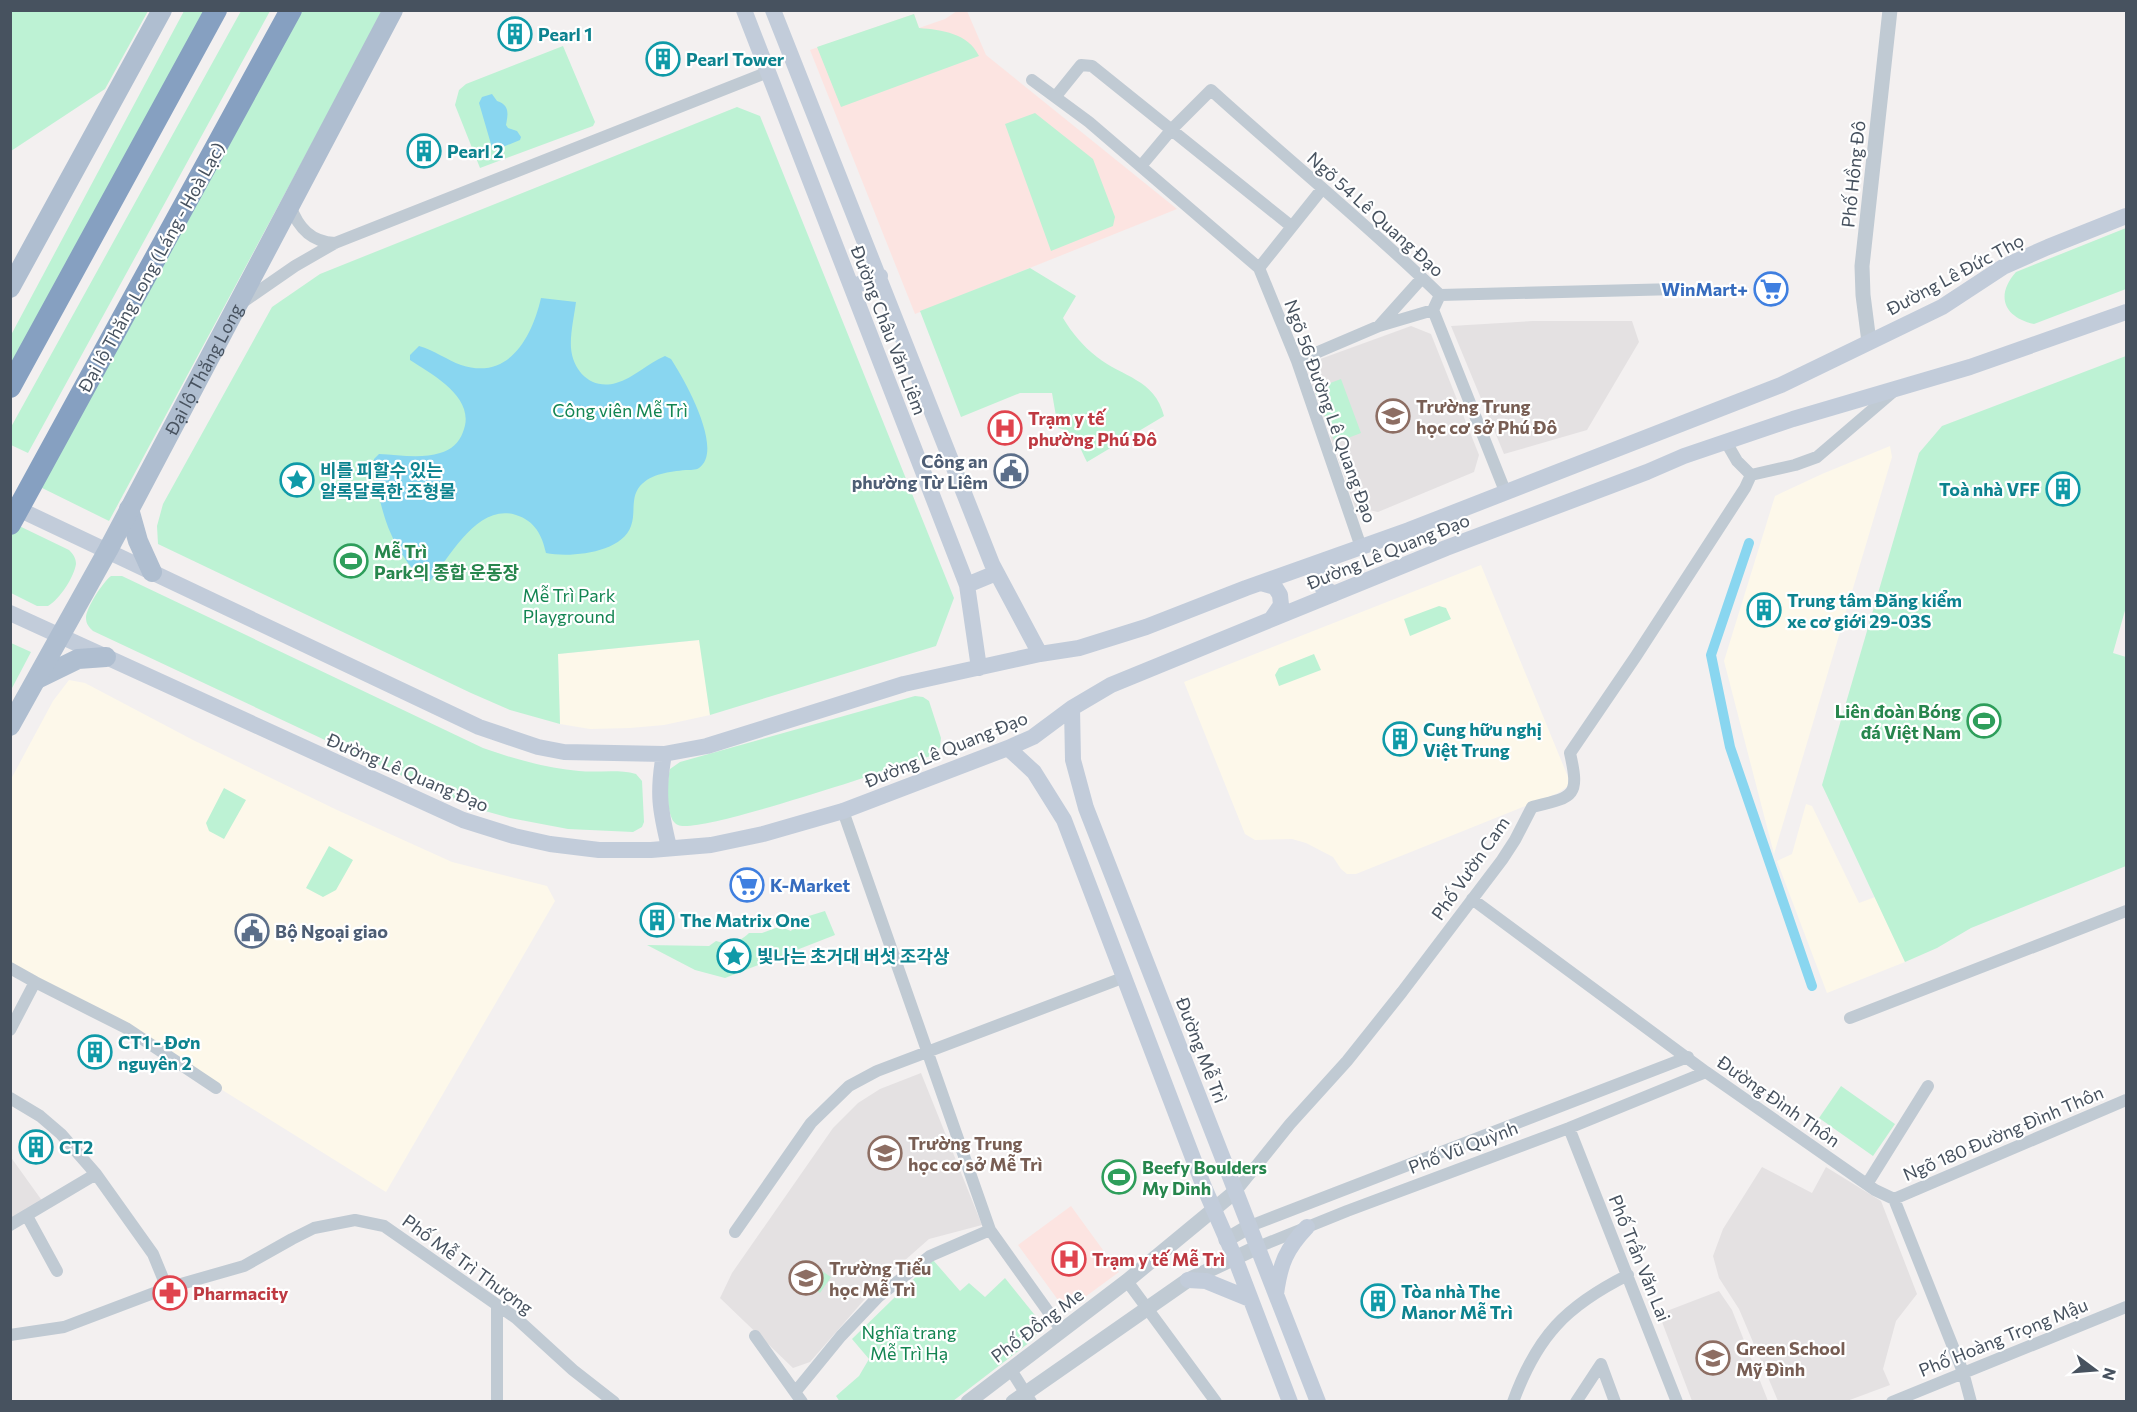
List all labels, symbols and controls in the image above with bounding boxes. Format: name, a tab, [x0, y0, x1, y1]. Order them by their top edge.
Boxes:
building icon: Pearl 1	[497, 16, 533, 52]
place label: Pearl 1	[538, 23, 592, 45]
building icon: Pearl Tower	[645, 41, 681, 77]
place label: Pearl Tower	[686, 48, 785, 70]
street label: Phố Hồng Đô	[1836, 119, 1870, 229]
building icon: Pearl 2	[406, 133, 442, 169]
street label: Đại lộ Thăng Long (Láng - Hoà Lạc)	[73, 138, 229, 396]
place label: Pearl 2	[447, 140, 503, 162]
street label: Ngõ 54 Lê Quang Đạo	[1303, 147, 1449, 281]
street label: Đường Lê Đức Thọ	[1882, 229, 2027, 320]
street label: Đường Châu Văn Liêm	[846, 241, 931, 418]
supermarket icon: WinMart+	[1753, 271, 1789, 307]
place label: WinMart+	[1661, 278, 1748, 300]
street label: Ngõ 56 Đường Lê Quang Đạo	[1280, 296, 1382, 526]
street label: Đại lộ Thăng Long	[159, 300, 247, 438]
place label: Trường Trung học cơ sở Phú Đô	[1416, 395, 1557, 438]
school or university icon: Trường Trung học cơ sở Phú Đô	[1375, 398, 1411, 434]
park label: Công viên Mễ Trì	[552, 399, 688, 421]
place label: Trạm y tế phường Phú Đô	[1028, 407, 1157, 450]
hospital icon: Trạm y tế phường Phú Đô	[987, 410, 1023, 446]
place label: Công an phường Từ Liêm	[852, 450, 988, 493]
public building icon: Công an phường Từ Liêm	[993, 453, 1029, 489]
place label: 비를 피할수 있는 알록달록한 조형물	[320, 459, 456, 502]
place icon: 비를 피할수 있는 알록달록한 조형물	[279, 462, 315, 498]
building icon: Toà nhà VFF	[2045, 471, 2081, 507]
place label: Toà nhà VFF	[1939, 478, 2040, 500]
street label: Đường Lê Quang Đạo	[1302, 508, 1473, 594]
place label: Mễ Trì Park의 종합 운동장	[374, 540, 520, 583]
sports icon: Mễ Trì Park의 종합 운동장	[333, 543, 369, 579]
park label: Mễ Trì Park Playground	[522, 584, 616, 627]
place label: Trung tâm Đăng kiểm xe cơ giới 29-03S	[1787, 589, 1962, 632]
building icon: Trung tâm Đăng kiểm xe cơ giới 29-03S	[1746, 592, 1782, 628]
place label: Liên đoàn Bóng đá Việt Nam	[1835, 700, 1961, 743]
sports icon: Liên đoàn Bóng đá Việt Nam	[1966, 703, 2002, 739]
street label: Đường Lê Quang Đạo	[860, 706, 1031, 792]
place label: Cung hữu nghị Việt Trung	[1423, 718, 1542, 761]
building icon: Cung hữu nghị Việt Trung	[1382, 721, 1418, 757]
street label: Đường Lê Quang Đạo	[323, 728, 492, 816]
street label: Phố Vườn Cam	[1426, 812, 1514, 924]
supermarket icon: K-Market	[729, 867, 765, 903]
place label: K-Market	[770, 874, 850, 896]
building icon: The Matrix One	[639, 902, 675, 938]
place label: The Matrix One	[680, 909, 810, 931]
public building icon: Bộ Ngoại giao	[234, 913, 270, 949]
place label: Bộ Ngoại giao	[275, 920, 388, 942]
place icon: 빛나는 초거대 버섯 조각상	[716, 938, 752, 974]
place label: 빛나는 초거대 버섯 조각상	[757, 945, 950, 967]
street label: Đường Mễ Trì	[1171, 993, 1232, 1106]
place label: CT1 - Đơn nguyên 2	[118, 1031, 200, 1074]
building icon: CT1 - Đơn nguyên 2	[77, 1034, 113, 1070]
street label: Đường Đình Thôn	[1713, 1050, 1844, 1151]
street label: Ngõ 180 Đường Đình Thôn	[1899, 1081, 2107, 1185]
street label: Phố Vũ Quỳnh	[1405, 1116, 1521, 1178]
building icon: CT2	[18, 1129, 54, 1165]
place label: Trường Trung học cơ sở Mễ Trì	[908, 1132, 1043, 1175]
school or university icon: Trường Trung học cơ sở Mễ Trì	[867, 1135, 903, 1171]
place label: CT2	[59, 1136, 93, 1158]
place label: Beefy Boulders My Dinh	[1142, 1156, 1267, 1199]
sports icon: Beefy Boulders My Dinh	[1101, 1159, 1137, 1195]
street label: Phố Trần Văn Lai	[1605, 1191, 1675, 1325]
street label: Phố Mễ Trì Thượng	[398, 1209, 538, 1319]
hospital icon: Trạm y tế Mễ Trì	[1051, 1241, 1087, 1277]
place label: Trạm y tế Mễ Trì	[1092, 1248, 1225, 1270]
place label: Trường Tiểu học Mễ Trì	[829, 1257, 931, 1300]
school or university icon: Trường Tiểu học Mễ Trì	[788, 1260, 824, 1296]
pharmacy icon: Pharmacity	[152, 1275, 188, 1311]
place label: Tòa nhà The Manor Mễ Trì	[1401, 1280, 1513, 1323]
place label: Pharmacity	[193, 1282, 289, 1304]
street label: Phố Đồng Me	[986, 1283, 1088, 1367]
building icon: Tòa nhà The Manor Mễ Trì	[1360, 1283, 1396, 1319]
street label: Phố Hoàng Trọng Mậu	[1915, 1293, 2091, 1381]
park label: Nghĩa trang Mễ Trì Hạ	[861, 1321, 957, 1364]
place label: Green School Mỹ Đình	[1736, 1337, 1845, 1380]
school or university icon: Green School Mỹ Đình	[1695, 1340, 1731, 1376]
north arrow	[2065, 1340, 2125, 1400]
text: N	[2099, 1366, 2121, 1383]

